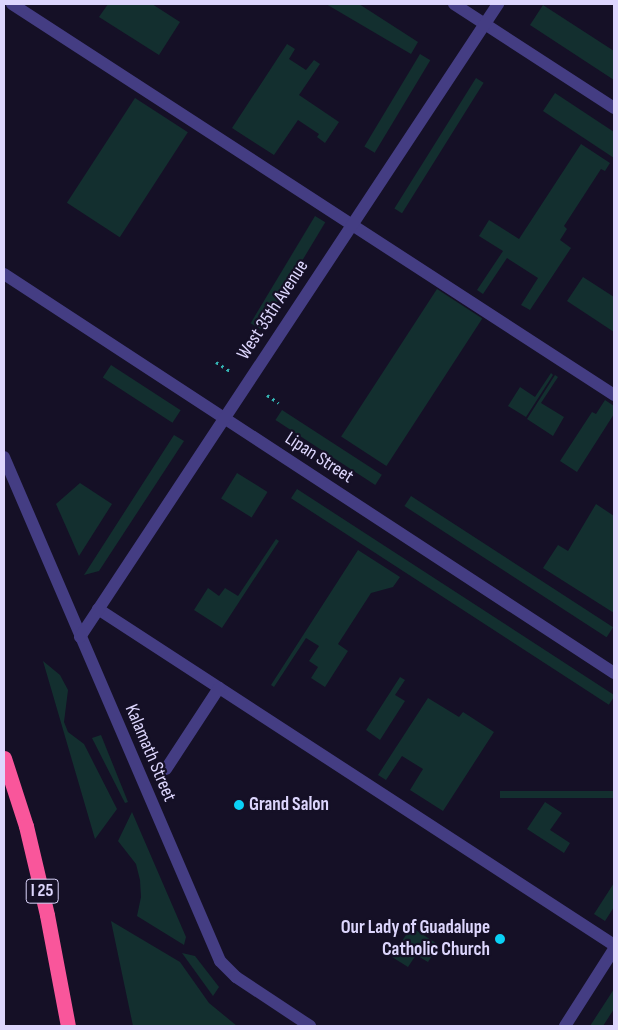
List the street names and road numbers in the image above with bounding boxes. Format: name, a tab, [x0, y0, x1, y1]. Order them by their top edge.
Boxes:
street label: West 35th Avenue	[232, 256, 314, 364]
street label: Lipan Street	[281, 427, 357, 489]
street label: Kalamath Street	[119, 701, 181, 805]
road number: I 25	[24, 876, 60, 906]

